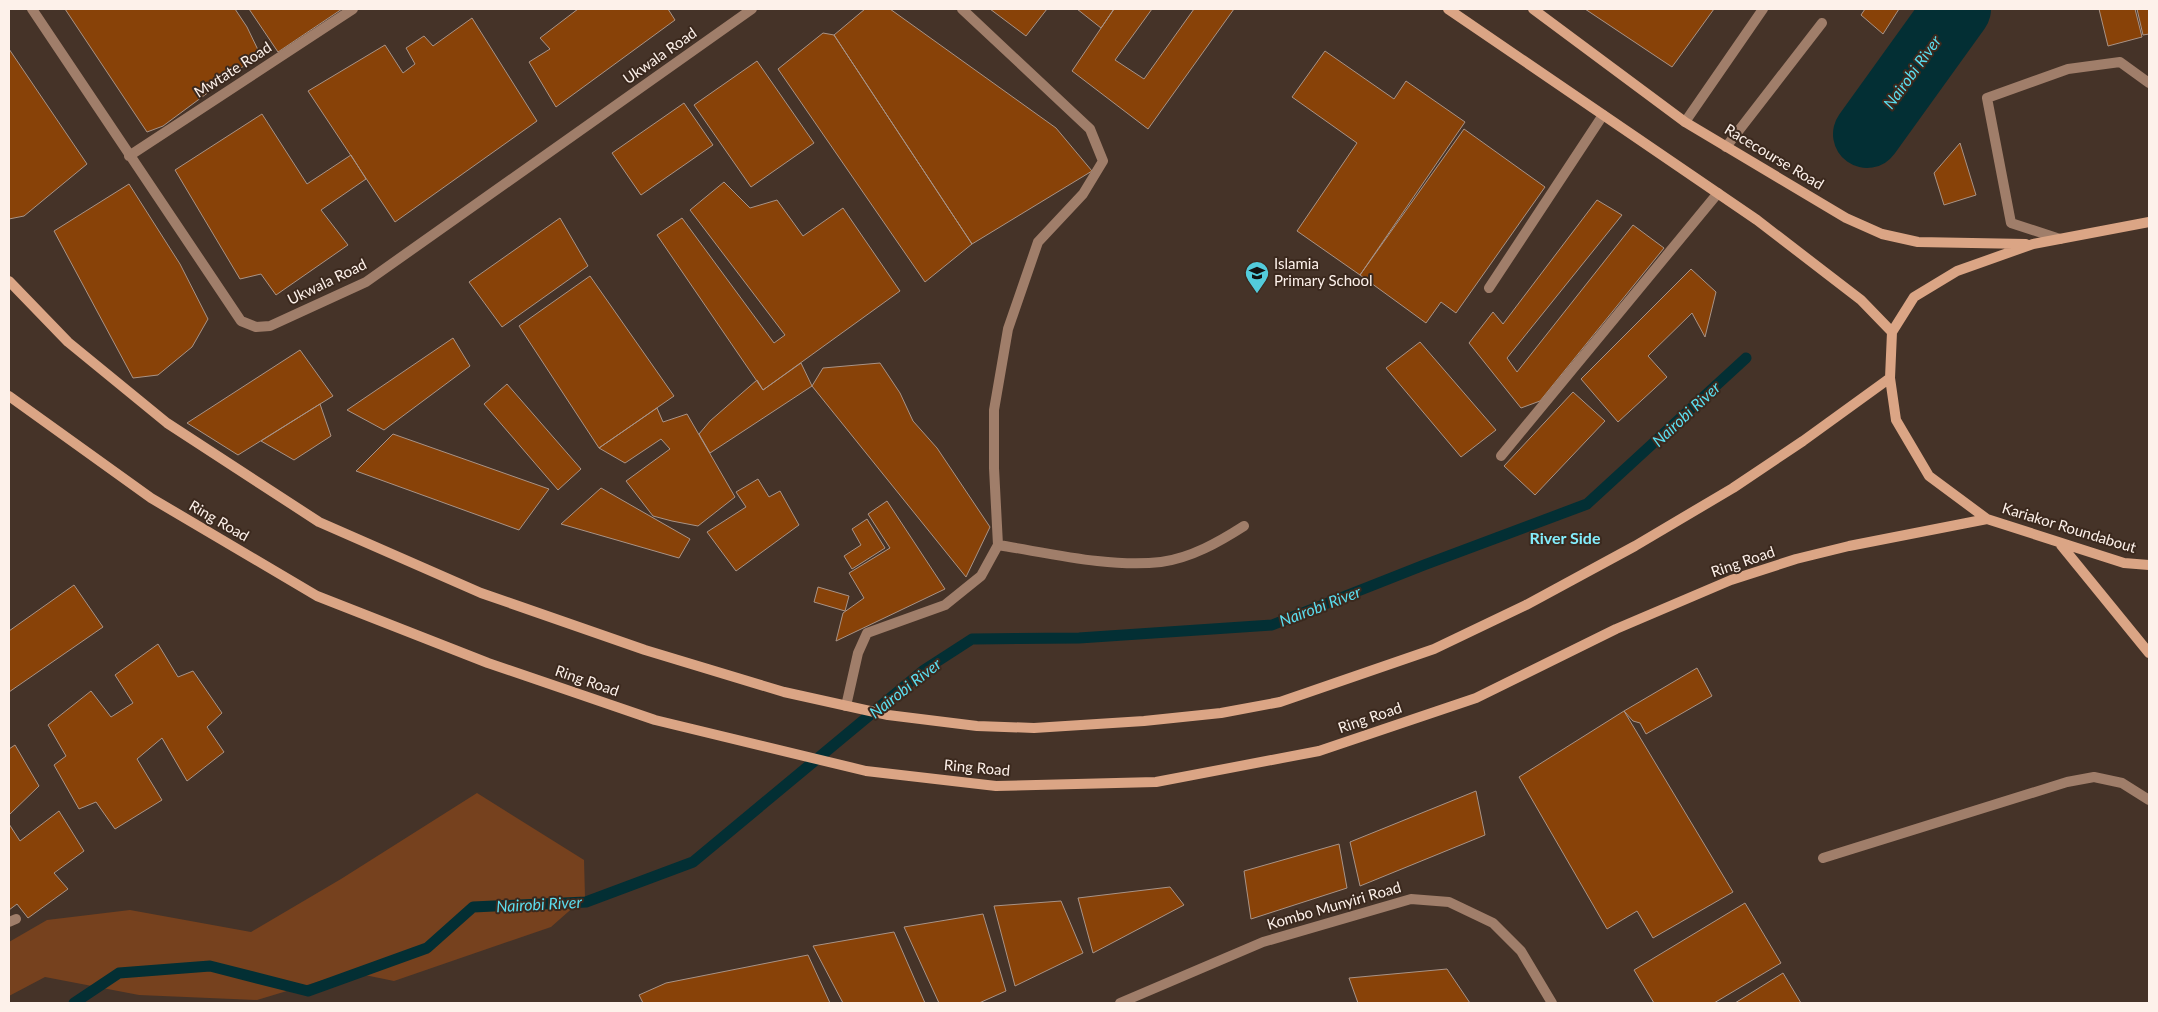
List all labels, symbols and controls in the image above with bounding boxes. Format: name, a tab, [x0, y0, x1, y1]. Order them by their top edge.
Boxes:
street label: Ukwala Road	[619, 23, 700, 87]
water label: Nairobi River	[1879, 31, 1945, 112]
street label: Mwtate Road	[190, 37, 275, 101]
street label: Racecourse Road	[1722, 119, 1827, 193]
street label: Ukwala Road	[284, 254, 369, 308]
place label: Islamia Primary School	[1274, 254, 1373, 289]
school or university icon: Islamia Primary School	[1244, 260, 1270, 294]
water label: Nairobi River	[1648, 377, 1724, 450]
street label: Ring Road	[186, 496, 253, 544]
street label: Kariakor Roundabout	[2000, 498, 2139, 556]
district label: River Side	[1530, 528, 1601, 547]
street label: Ring Road	[1708, 542, 1777, 580]
water label: Nairobi River	[1276, 581, 1364, 630]
water label: Nairobi River	[865, 653, 945, 722]
street label: Ring Road	[553, 661, 622, 699]
street label: Ring Road	[1335, 698, 1404, 736]
street label: Ring Road	[943, 755, 1011, 779]
street label: Kombo Munyiri Road	[1265, 877, 1403, 933]
water label: Nairobi River	[496, 892, 583, 915]

